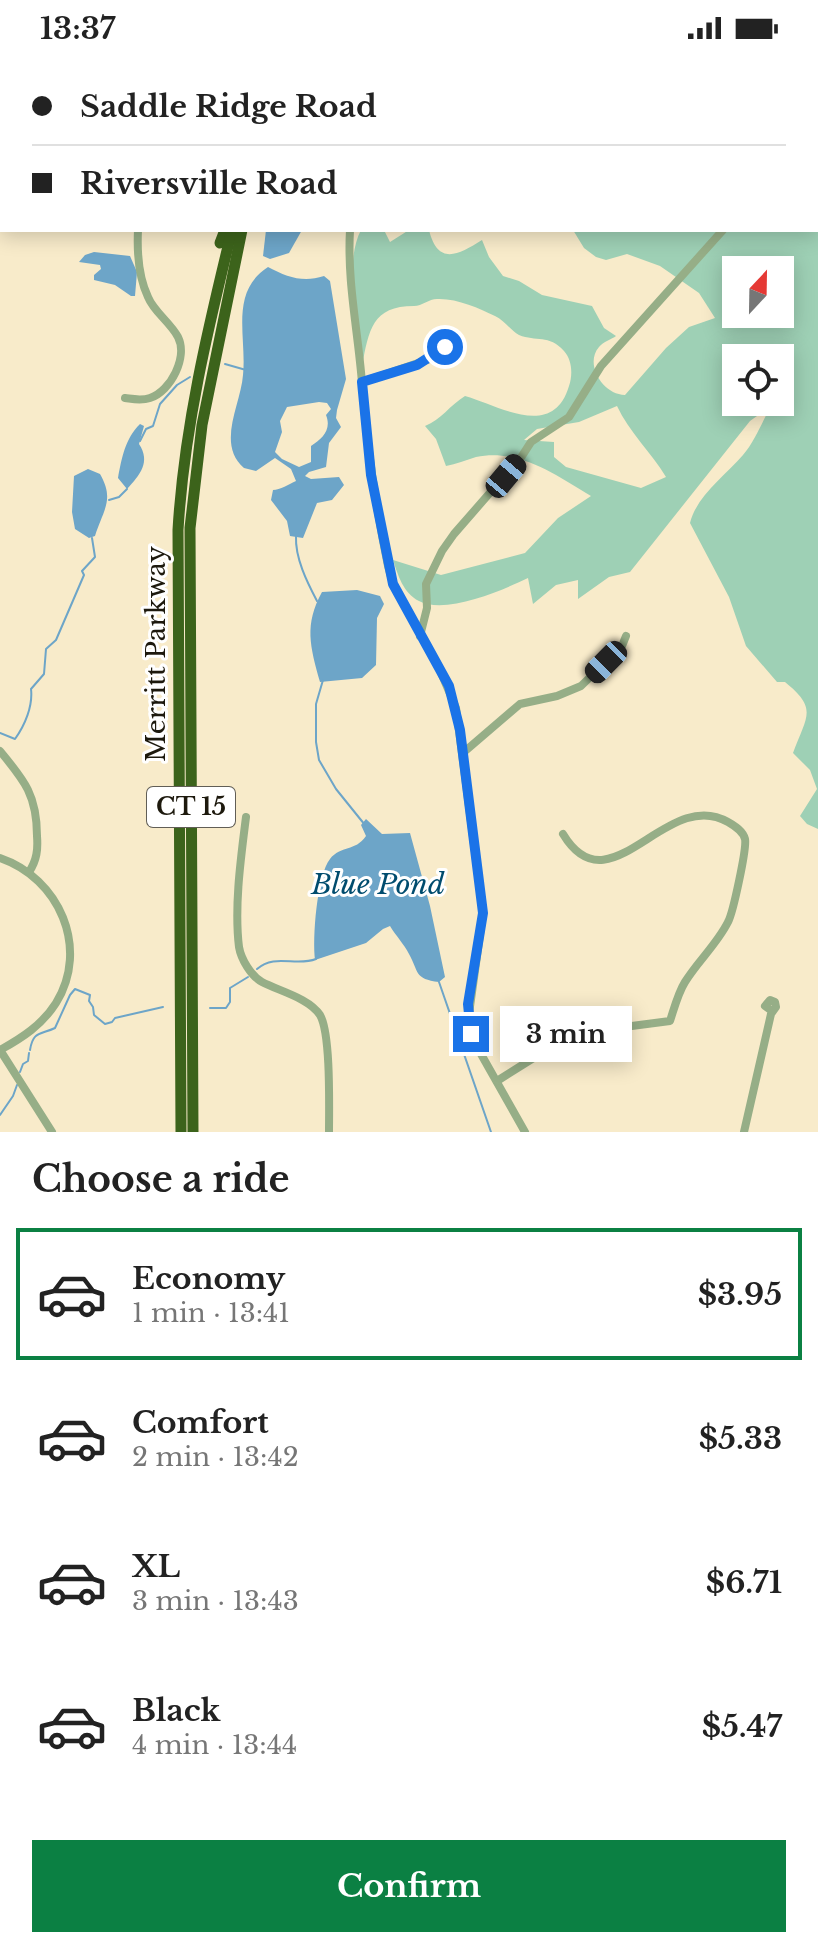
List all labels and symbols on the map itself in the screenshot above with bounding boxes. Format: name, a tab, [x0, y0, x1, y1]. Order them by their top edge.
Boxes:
north arrow	[722, 256, 794, 328]
route start	[427, 329, 463, 365]
car	[481, 450, 531, 502]
street label: Merritt Parkway	[140, 546, 172, 762]
car	[581, 637, 631, 687]
road number: CT 15	[147, 787, 235, 827]
water label: Blue Pond	[310, 867, 445, 902]
callout: 3 min	[499, 1006, 631, 1062]
route end	[453, 1016, 489, 1052]

